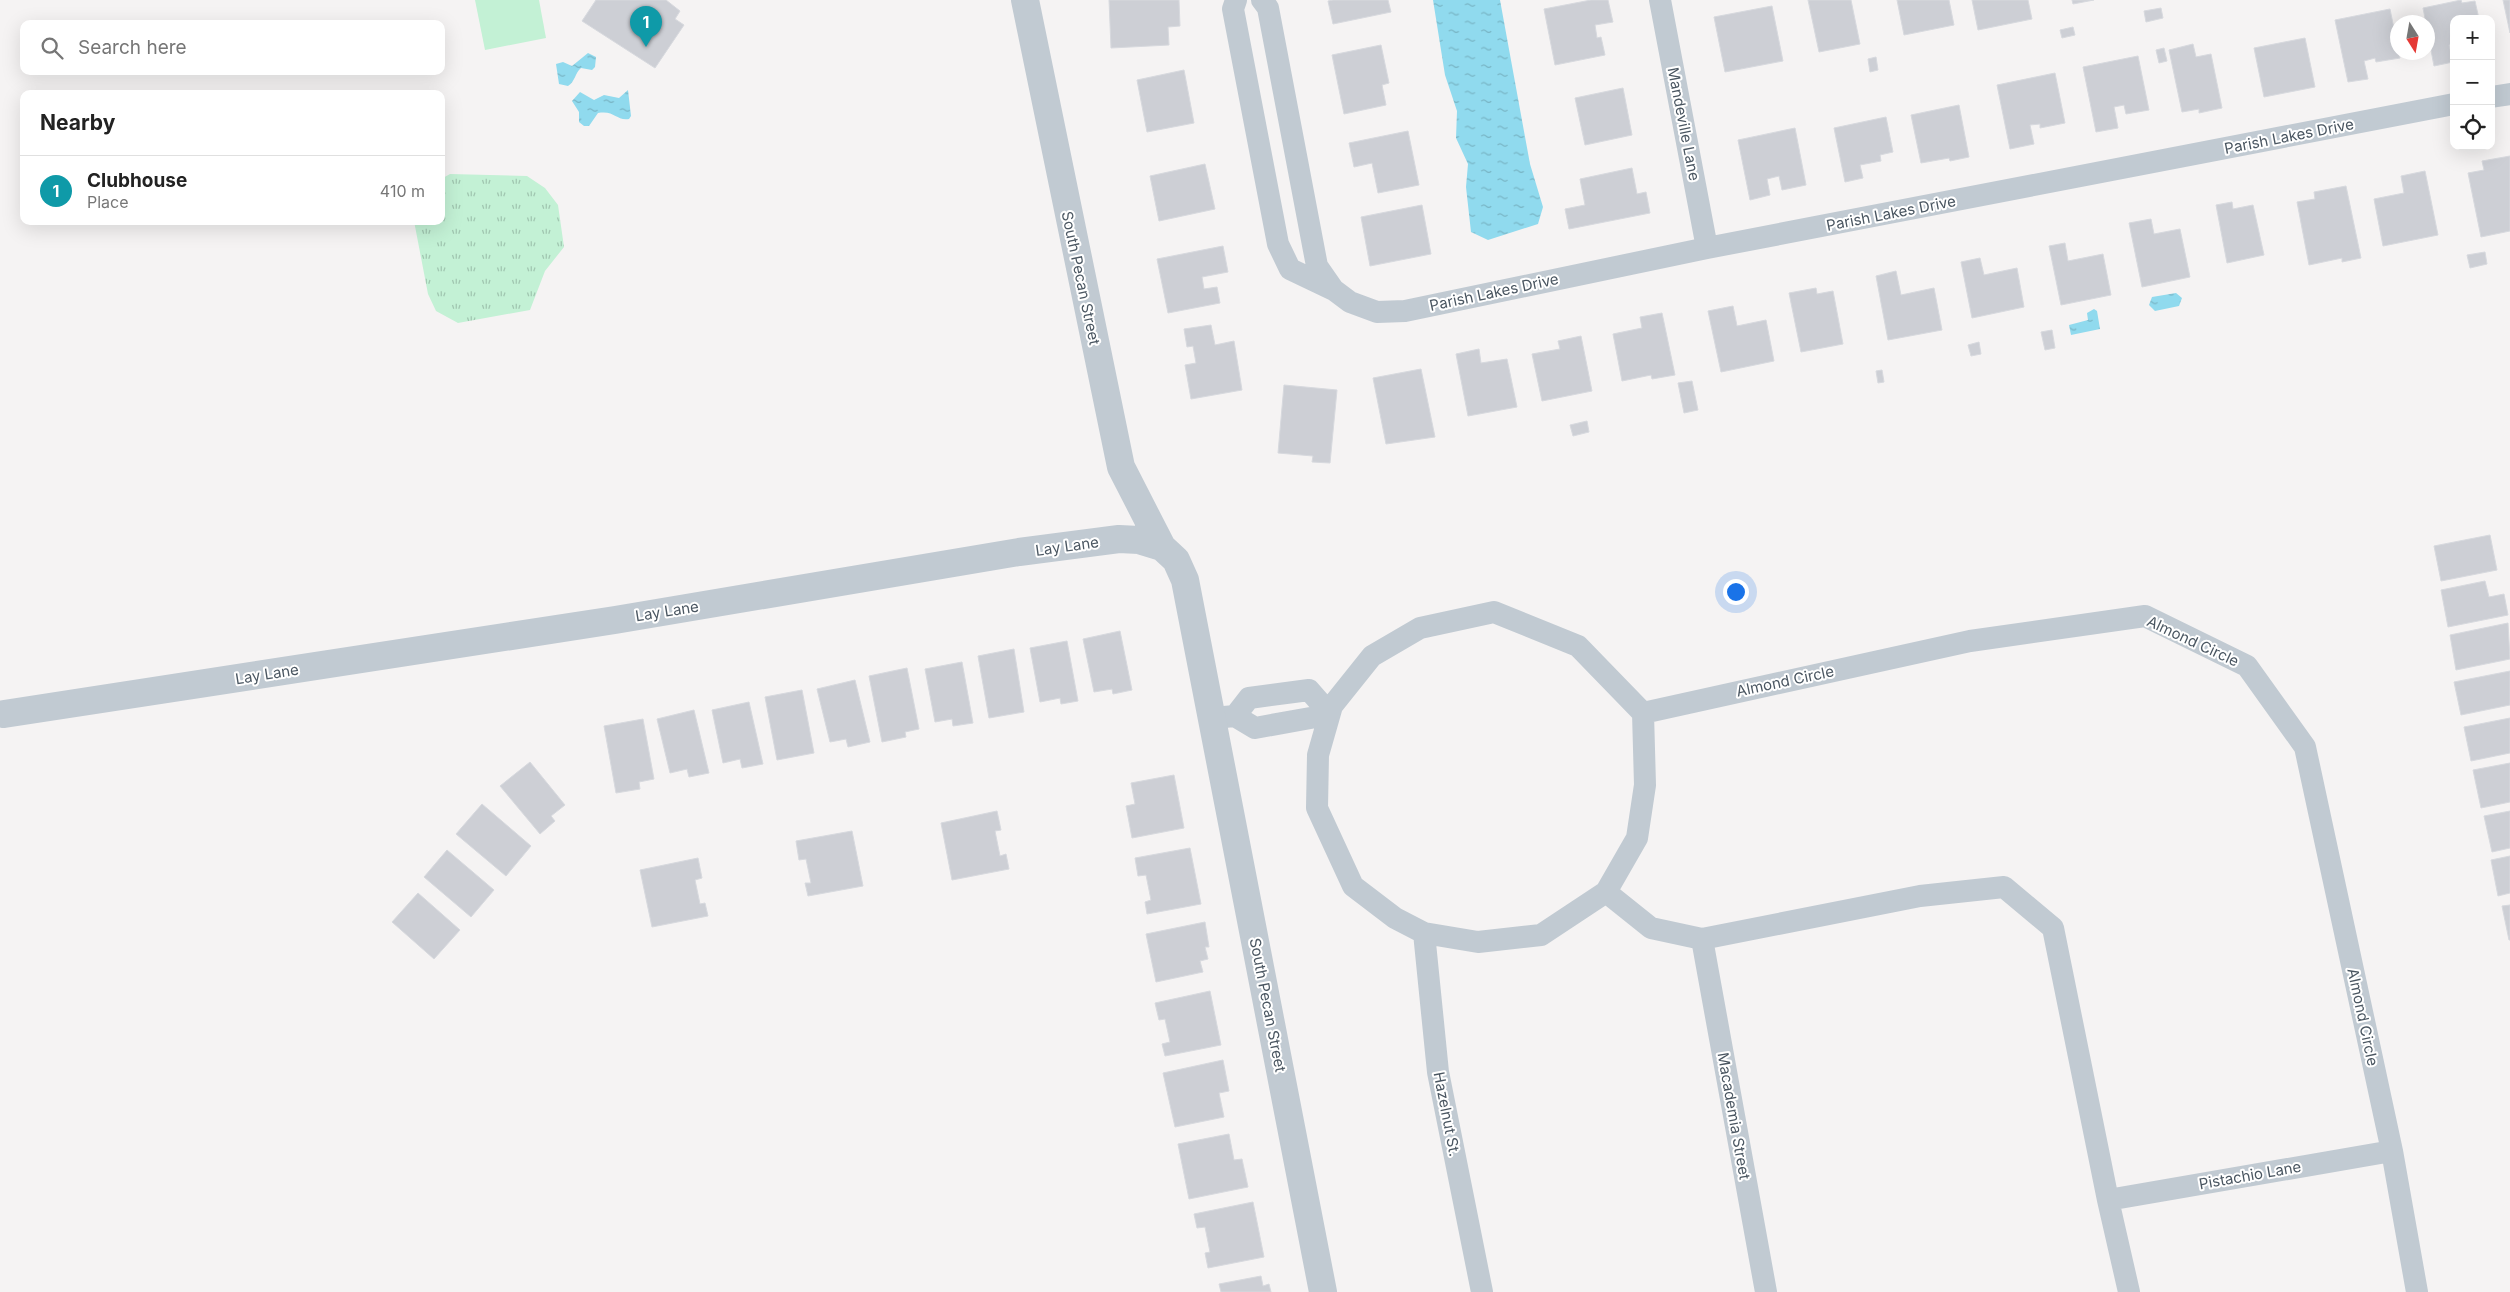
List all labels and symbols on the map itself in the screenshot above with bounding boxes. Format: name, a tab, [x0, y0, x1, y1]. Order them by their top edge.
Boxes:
pin: 1	[630, 6, 662, 47]
north arrow	[2390, 15, 2435, 60]
street label: Mandeville Lane	[1664, 66, 1704, 182]
street label: Parish Lakes Drive	[2223, 114, 2355, 158]
street label: Parish Lakes Drive	[1825, 191, 1957, 235]
street label: South Pecan Street	[1058, 209, 1104, 347]
street label: Parish Lakes Drive	[1428, 269, 1560, 315]
street label: Lay Lane	[1034, 532, 1100, 560]
your location	[1723, 579, 1749, 605]
street label: Lay Lane	[634, 597, 700, 625]
street label: Almond Circle	[2144, 611, 2242, 671]
street label: Lay Lane	[234, 660, 300, 688]
street label: Almond Circle	[1734, 661, 1836, 701]
street label: South Pecan Street	[1246, 936, 1290, 1074]
street label: Almond Circle	[2343, 966, 2383, 1068]
street label: Macademia Street	[1713, 1051, 1755, 1181]
street label: Hazelnut St.	[1429, 1070, 1465, 1158]
street label: Pistachio Lane	[2197, 1157, 2303, 1193]

